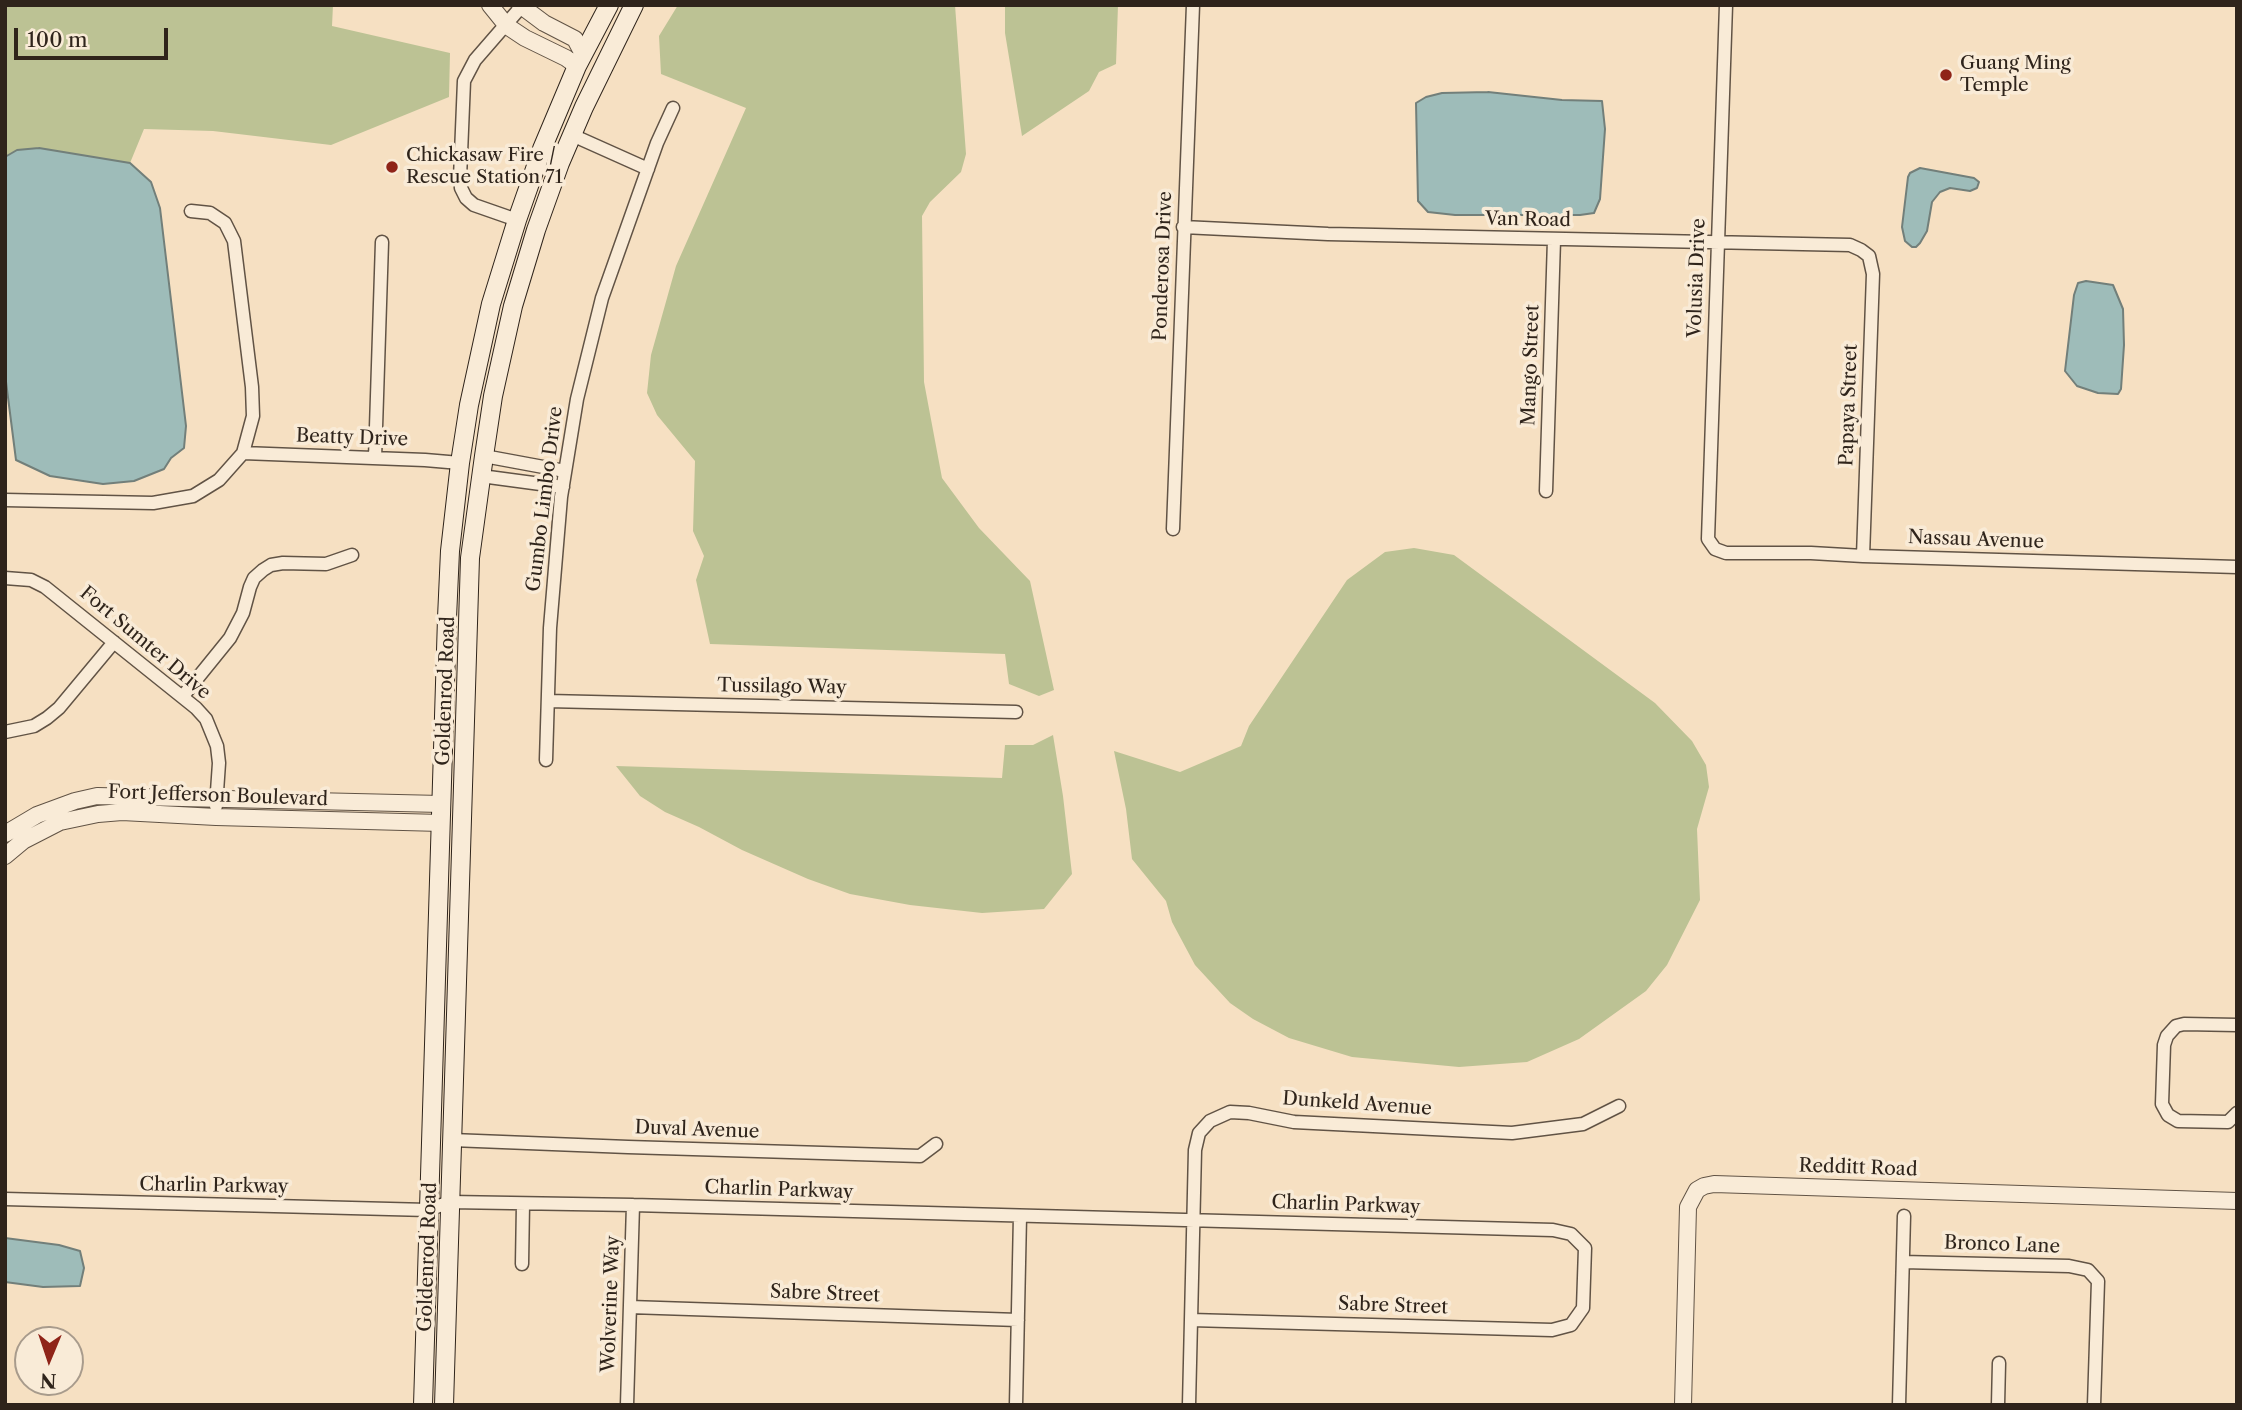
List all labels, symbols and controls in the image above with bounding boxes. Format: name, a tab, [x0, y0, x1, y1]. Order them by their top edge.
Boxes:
scale bar	[18, 14, 172, 58]
text: 100 m	[27, 27, 88, 52]
place label: Guang Ming Temple	[1960, 53, 2071, 97]
marker: Guang Ming Temple	[1938, 67, 1954, 83]
place label: Chickasaw Fire / Rescue Station 71	[406, 145, 563, 189]
marker: Chickasaw Fire / Rescue Station 71	[384, 159, 400, 175]
street label: Ponderosa Drive	[1149, 191, 1177, 341]
street label: Van Road	[1485, 208, 1571, 232]
street label: Volusia Drive	[1684, 218, 1710, 338]
street label: Mango Street	[1517, 304, 1545, 426]
street label: Papaya Street	[1835, 343, 1863, 467]
street label: Gumbo Limbo Drive	[522, 405, 568, 593]
street label: Beatty Drive	[295, 425, 409, 451]
street label: Nassau Avenue	[1908, 526, 2044, 554]
street label: Fort Sumter Drive	[75, 582, 215, 704]
street label: Goldenrod Road	[432, 616, 460, 766]
street label: Tussilago Way	[717, 674, 847, 700]
street label: Fort Jefferson Boulevard	[108, 781, 328, 811]
street label: Dunkeld Avenue	[1282, 1087, 1432, 1121]
street label: Duval Avenue	[634, 1116, 760, 1144]
street label: Redditt Road	[1798, 1155, 1918, 1181]
street label: Charlin Parkway	[139, 1173, 289, 1199]
street label: Charlin Parkway	[704, 1176, 854, 1204]
street label: Goldenrod Road	[414, 1182, 442, 1332]
street label: Charlin Parkway	[1271, 1191, 1421, 1219]
street label: Bronco Lane	[1944, 1232, 2060, 1258]
street label: Wolverine Way	[597, 1235, 625, 1373]
street label: Sabre Street	[770, 1281, 880, 1307]
street label: Sabre Street	[1338, 1293, 1448, 1319]
north arrow	[14, 1326, 84, 1396]
text: N	[40, 1369, 57, 1392]

